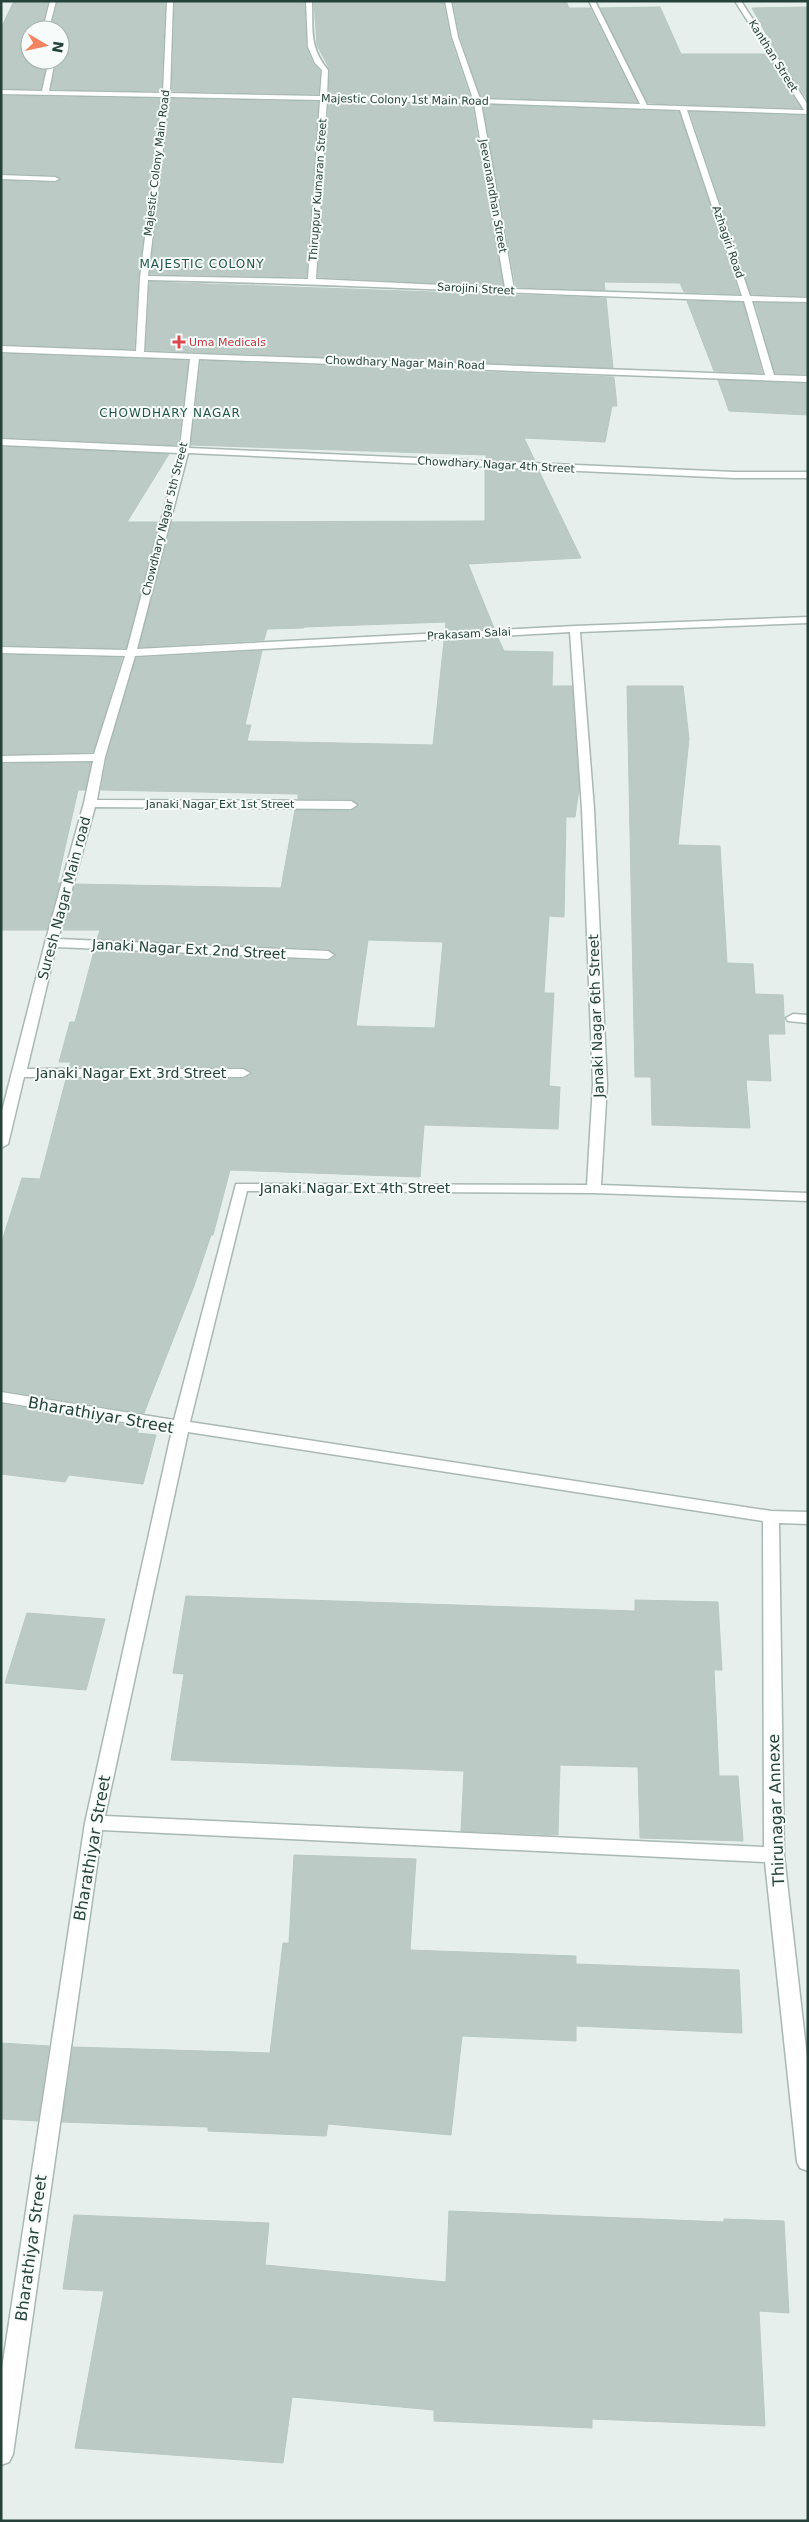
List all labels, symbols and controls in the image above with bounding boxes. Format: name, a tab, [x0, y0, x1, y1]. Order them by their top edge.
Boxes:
street label: Kanthan Street	[746, 18, 801, 95]
north arrow	[20, 20, 70, 70]
text: N	[49, 40, 67, 54]
street label: Majestic Colony Main Road	[142, 89, 172, 237]
street label: Majestic Colony 1st Main Road	[321, 92, 489, 108]
street label: Thiruppur Kumaran Street	[306, 117, 330, 263]
street label: Jeevanandhan Street	[476, 137, 510, 255]
street label: Azhagiri Road	[710, 204, 746, 280]
district label: MAJESTIC COLONY	[139, 257, 265, 271]
street label: Sarojini Street	[437, 280, 516, 298]
marker: Uma Medicals	[173, 336, 185, 348]
place label: Uma Medicals	[189, 336, 266, 349]
street label: Chowdhary Nagar Main Road	[325, 354, 485, 372]
district label: CHOWDHARY NAGAR	[99, 406, 241, 420]
street label: Chowdhary Nagar 5th Street	[140, 440, 191, 597]
street label: Chowdhary Nagar 4th Street	[417, 454, 576, 476]
street label: Prakasam Salai	[427, 625, 511, 643]
street label: Janaki Nagar Ext 1st Street	[145, 798, 295, 811]
street label: Suresh Nagar Main road	[34, 815, 94, 981]
street label: Janaki Nagar 6th Street	[585, 933, 607, 1099]
street label: Janaki Nagar Ext 2nd Street	[91, 936, 287, 962]
street label: Janaki Nagar Ext 3rd Street	[35, 1065, 227, 1081]
street label: Janaki Nagar Ext 4th Street	[259, 1180, 451, 1196]
street label: Bharathiyar Street	[27, 1393, 175, 1437]
street label: Thirunagar Annexe	[764, 1734, 788, 1887]
street label: Bharathiyar Street	[70, 1774, 114, 1922]
street label: Bharathiyar Street	[11, 2174, 51, 2322]

